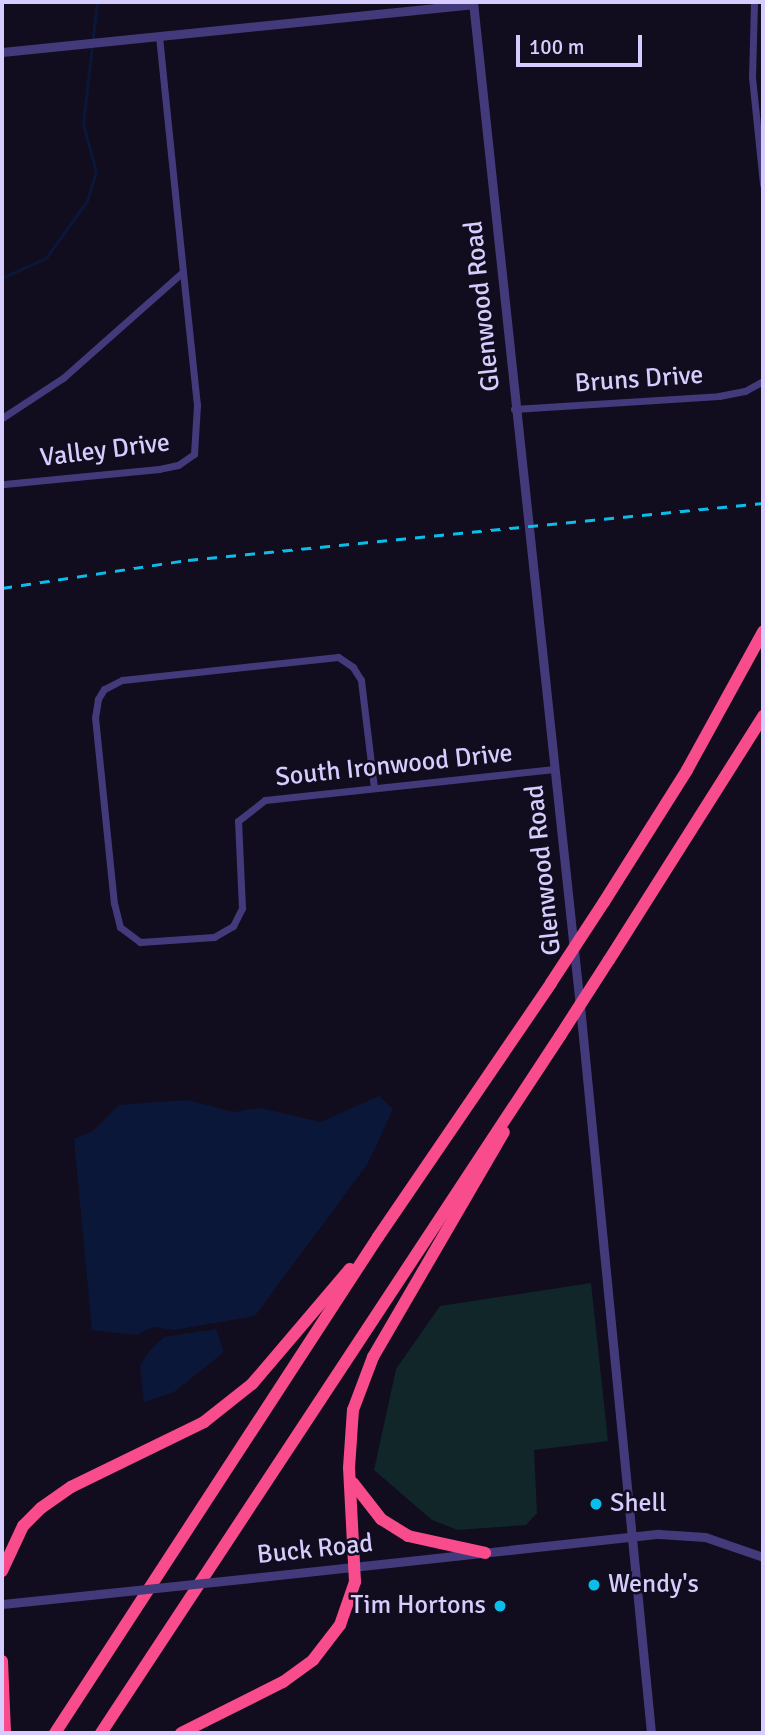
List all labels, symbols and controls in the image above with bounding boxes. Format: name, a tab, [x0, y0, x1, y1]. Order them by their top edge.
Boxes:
scale bar	[520, 21, 646, 65]
text: 100 m	[529, 34, 584, 60]
street label: Glenwood Road	[459, 219, 507, 393]
street label: Bruns Drive	[574, 360, 704, 400]
street label: Valley Drive	[38, 428, 172, 474]
street label: South Ironwood Drive	[274, 738, 514, 794]
street label: Glenwood Road	[520, 783, 568, 957]
place label: Shell	[610, 1488, 667, 1520]
marker: Shell	[588, 1496, 604, 1512]
street label: Buck Road	[255, 1528, 375, 1572]
place label: Wendy's	[608, 1569, 699, 1601]
marker: Wendy's	[586, 1577, 602, 1593]
place label: Tim Hortons	[351, 1590, 486, 1622]
marker: Tim Hortons	[492, 1598, 508, 1614]

